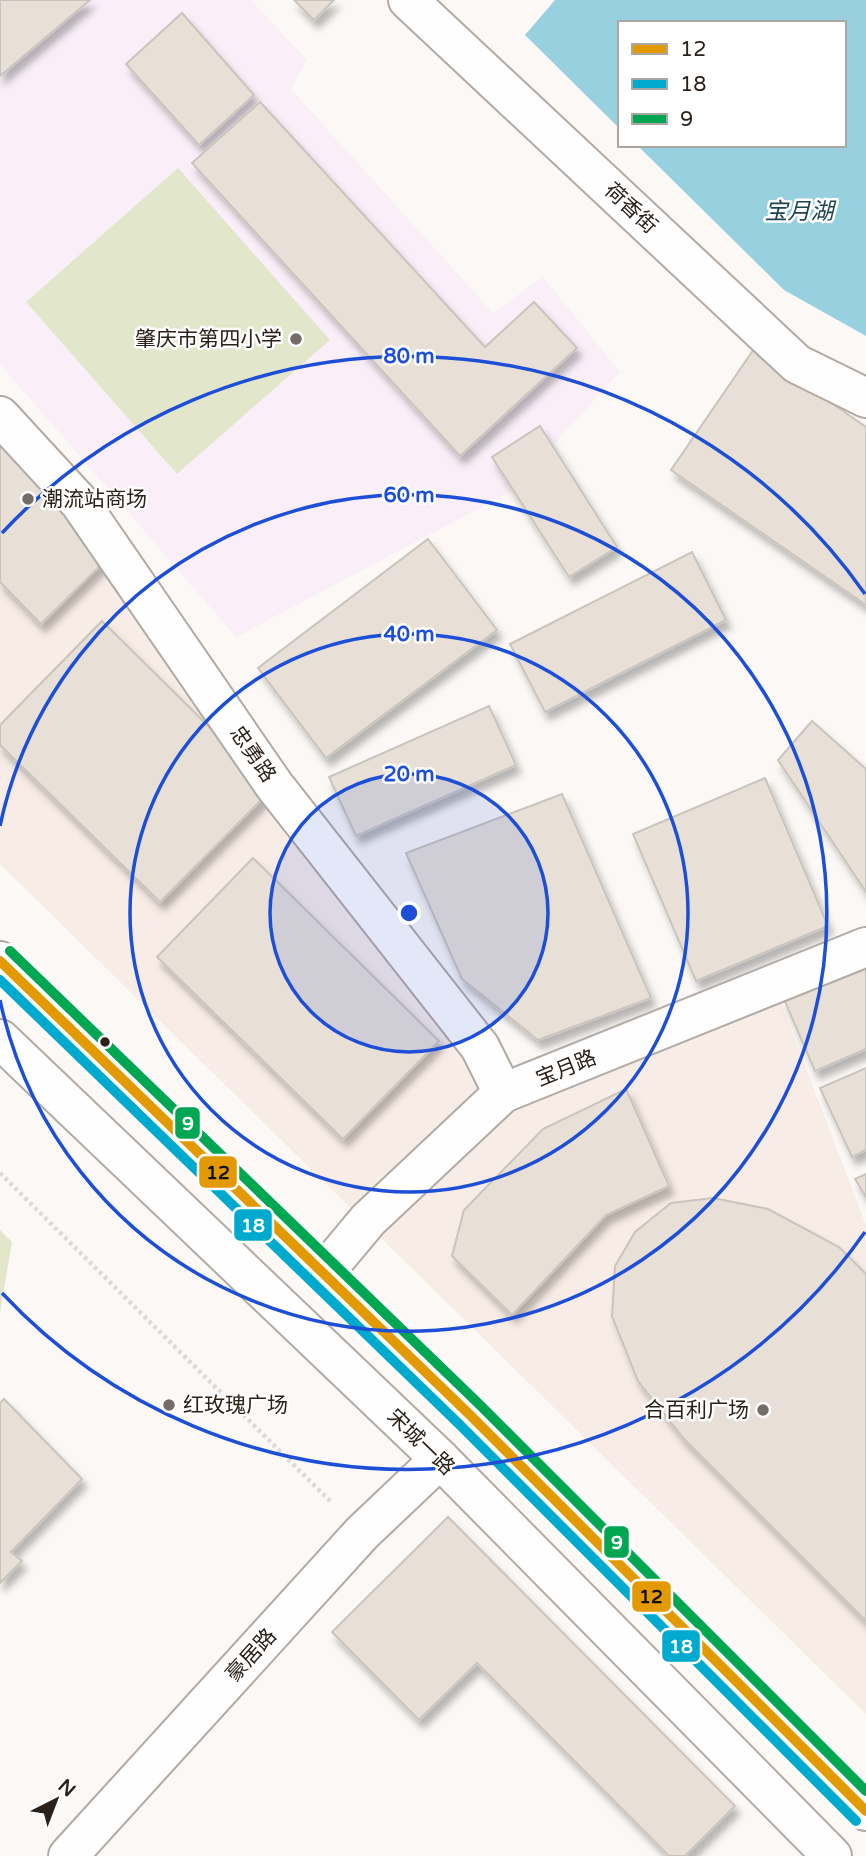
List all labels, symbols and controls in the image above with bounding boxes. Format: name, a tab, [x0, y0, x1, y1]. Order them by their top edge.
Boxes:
legend	[618, 21, 845, 147]
text: 12	[680, 37, 706, 62]
text: 18	[680, 72, 706, 97]
text: 9	[680, 107, 693, 132]
street label: 荷香街	[599, 178, 662, 239]
water label: 宝月湖	[765, 198, 837, 226]
place label: 肇庆市第四小学	[135, 327, 282, 352]
marker: 肇庆市第四小学	[288, 331, 304, 347]
text: 80 m	[383, 344, 435, 369]
text: 60 m	[383, 483, 435, 508]
place label: 潮流站商场	[42, 487, 147, 512]
marker: 潮流站商场	[20, 491, 36, 507]
text: 40 m	[383, 622, 435, 647]
street label: 忠勇路	[224, 721, 281, 787]
text: 20 m	[383, 762, 435, 787]
centre of rings	[397, 901, 421, 925]
unlabelled marker	[98, 1035, 112, 1049]
street label: 宝月路	[532, 1045, 600, 1092]
line badge: 9	[174, 1106, 201, 1140]
text: 9	[182, 1113, 194, 1135]
line badge: 12	[198, 1155, 238, 1189]
text: 12	[206, 1162, 230, 1184]
line badge: 18	[233, 1208, 273, 1242]
text: 18	[241, 1215, 265, 1237]
place label: 红玫瑰广场	[183, 1393, 288, 1418]
marker: 红玫瑰广场	[161, 1397, 177, 1413]
place label: 合百利广场	[644, 1398, 749, 1423]
marker: 合百利广场	[755, 1402, 771, 1418]
street label: 宋城一路	[382, 1404, 460, 1481]
line badge: 9	[603, 1525, 630, 1559]
text: 9	[611, 1532, 623, 1554]
line badge: 12	[631, 1580, 672, 1613]
text: 12	[639, 1586, 663, 1608]
street label: 豪居路	[221, 1624, 282, 1687]
line badge: 18	[661, 1629, 701, 1663]
text: 18	[669, 1636, 693, 1658]
north arrow	[21, 1765, 91, 1835]
text: N	[54, 1775, 80, 1801]

